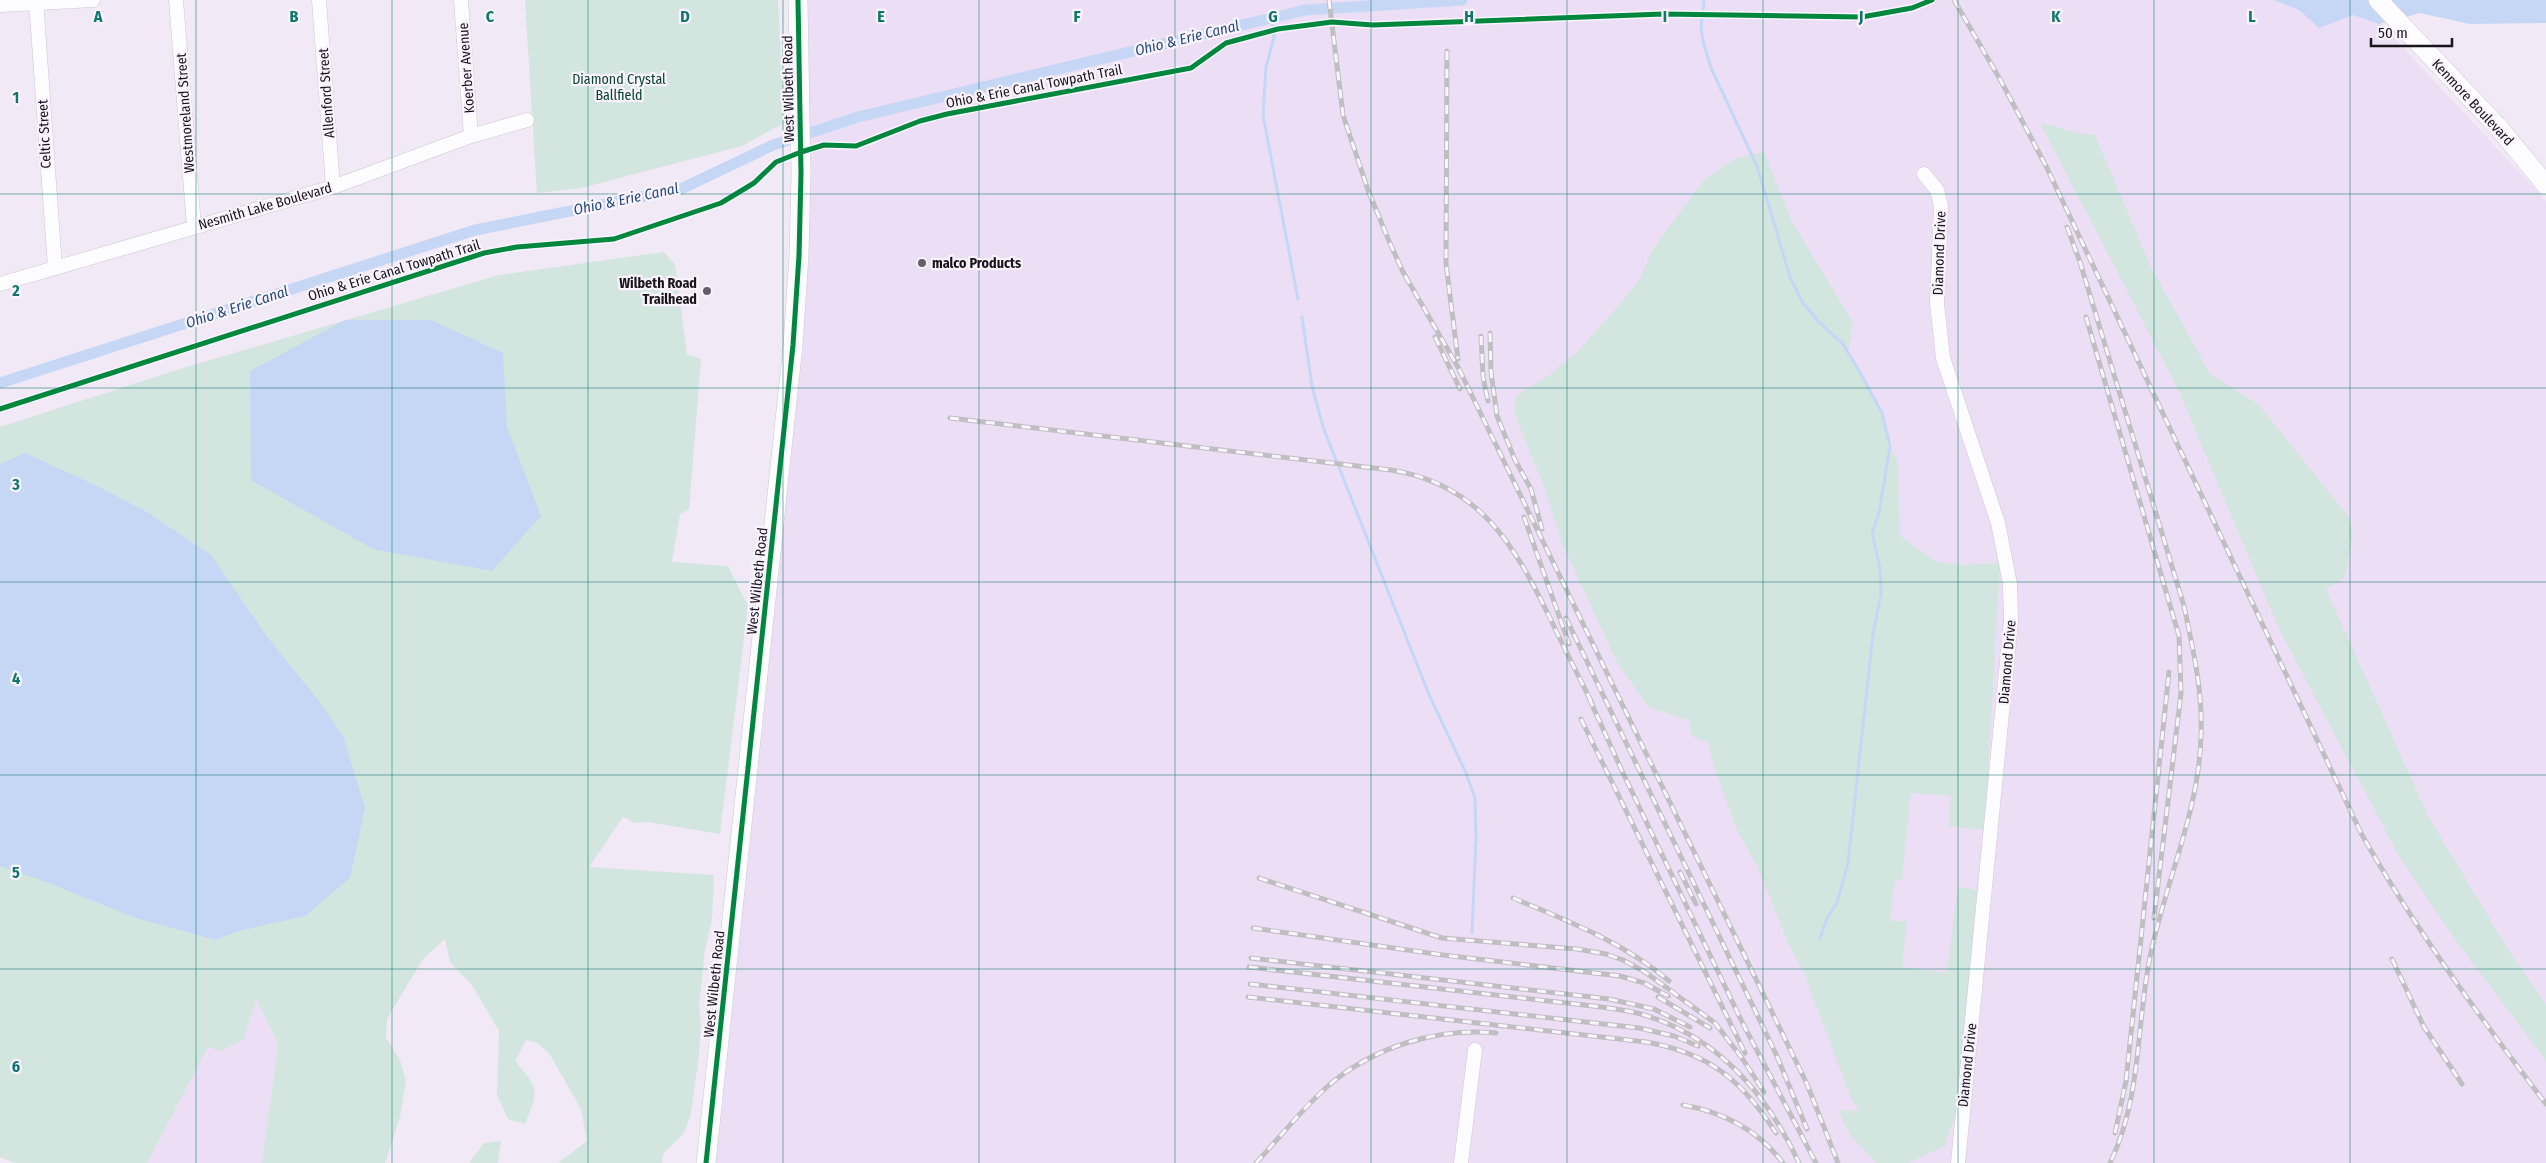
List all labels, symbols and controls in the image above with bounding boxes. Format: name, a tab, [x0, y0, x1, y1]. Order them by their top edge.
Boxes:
text: A	[93, 7, 103, 26]
text: B	[290, 7, 299, 26]
text: C	[486, 7, 495, 26]
text: D	[680, 7, 690, 26]
text: E	[877, 7, 885, 26]
text: F	[1073, 7, 1081, 26]
text: G	[1268, 7, 1278, 26]
text: H	[1464, 7, 1474, 26]
text: I	[1663, 7, 1667, 26]
text: J	[1858, 7, 1863, 26]
text: K	[2051, 7, 2061, 26]
text: L	[2248, 7, 2256, 26]
scale bar	[2371, 15, 2452, 47]
water label: Ohio & Erie Canal	[1133, 16, 1241, 60]
street label: Koerber Avenue	[455, 22, 478, 114]
text: 50 m	[2378, 24, 2408, 42]
street label: West Wilbeth Road	[779, 35, 798, 143]
street label: Allenford Street	[315, 47, 338, 139]
street label: Westmoreland Street	[173, 52, 198, 174]
street label: Kenmore Boulevard	[2428, 56, 2517, 149]
street label: Ohio & Erie Canal Towpath Trail	[945, 61, 1124, 112]
park label: Diamond Crystal Ballfield	[572, 71, 666, 104]
text: 1	[13, 88, 19, 107]
street label: Celtic Street	[34, 99, 55, 169]
street label: Nesmith Lake Boulevard	[196, 179, 334, 234]
water label: Ohio & Erie Canal	[572, 179, 680, 219]
street label: Diamond Drive	[1930, 210, 1949, 296]
street label: Ohio & Erie Canal Towpath Trail	[306, 236, 483, 305]
place label: malco Products	[932, 255, 1021, 272]
marker: malco Products	[916, 257, 928, 269]
place label: Wilbeth Road Trailhead	[619, 275, 697, 308]
text: 2	[11, 281, 20, 300]
water label: Ohio & Erie Canal	[183, 282, 291, 332]
marker: Wilbeth Road Trailhead	[701, 285, 713, 297]
text: 3	[11, 475, 20, 494]
street label: West Wilbeth Road	[743, 527, 772, 635]
street label: Diamond Drive	[1995, 619, 2020, 705]
text: 4	[12, 669, 20, 688]
text: 5	[12, 863, 20, 882]
street label: West Wilbeth Road	[700, 930, 729, 1038]
street label: Diamond Drive	[1955, 1022, 1980, 1108]
text: 6	[12, 1057, 20, 1076]

